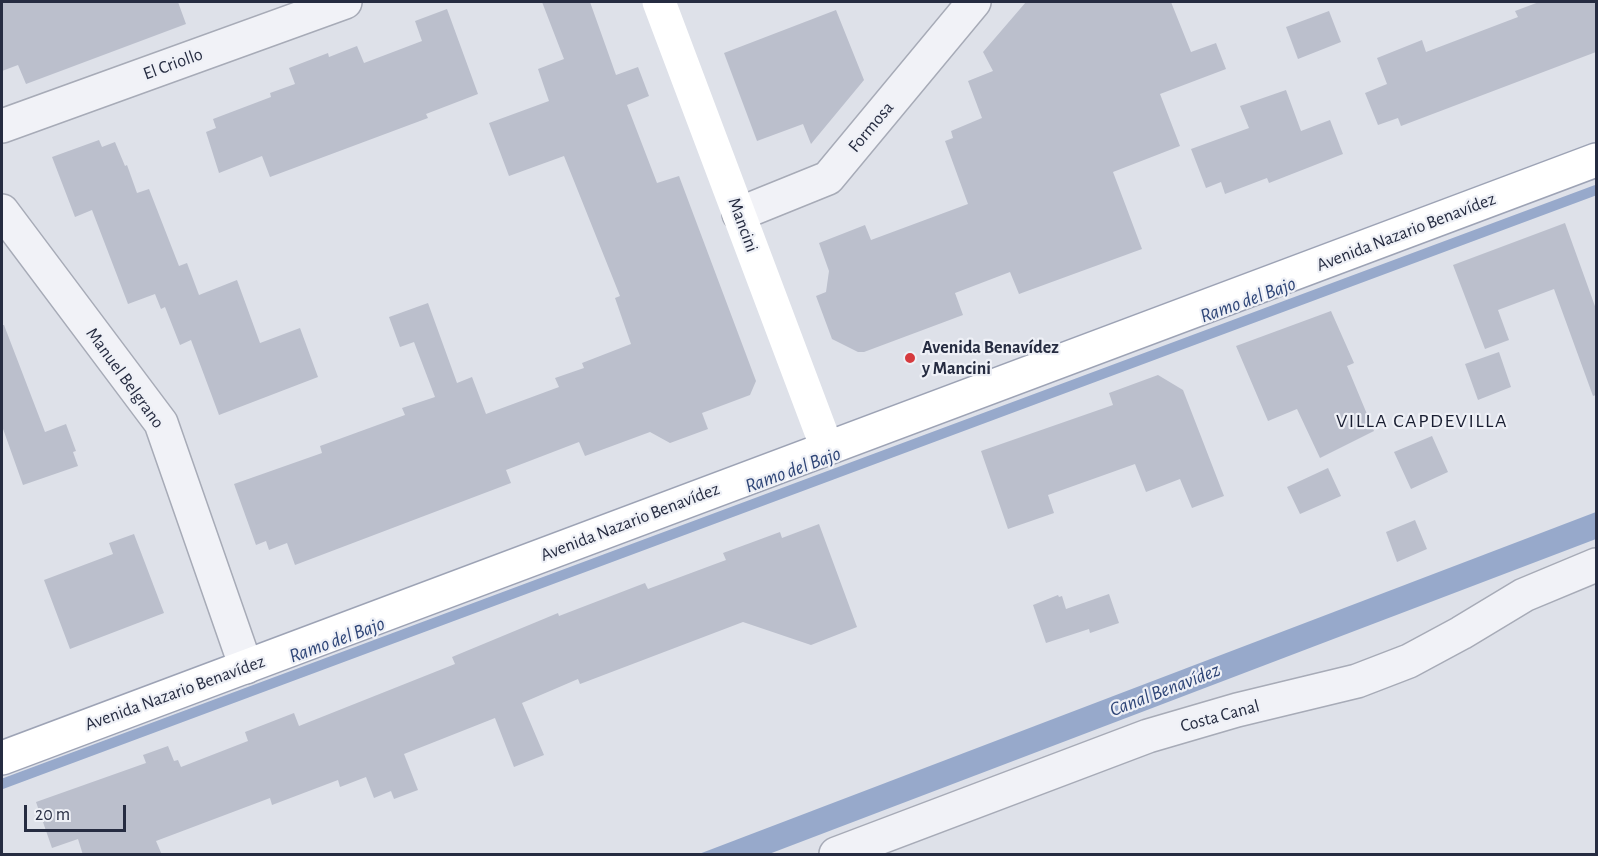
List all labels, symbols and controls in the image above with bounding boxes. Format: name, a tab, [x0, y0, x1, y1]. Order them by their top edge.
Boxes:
street label: El Criollo	[140, 43, 206, 85]
street label: Formosa	[843, 97, 899, 157]
street label: Avenida Nazario Benavídez	[1313, 188, 1499, 276]
street label: Mancini	[723, 195, 763, 255]
water label: Ramo del Bajo	[1197, 272, 1299, 328]
street label: Manuel Belgrano	[81, 323, 169, 433]
place label: Avenida Benavídez y Mancini	[922, 337, 1059, 380]
marker: Avenida Benavídez y Mancini	[903, 351, 917, 365]
district label: VILLA CAPDEVILLA	[1336, 409, 1508, 433]
water label: Ramo del Bajo	[742, 442, 844, 498]
street label: Avenida Nazario Benavídez	[537, 478, 723, 566]
water label: Ramo del Bajo	[286, 612, 388, 668]
street label: Avenida Nazario Benavídez	[82, 650, 268, 736]
water label: Canal Benavídez	[1106, 658, 1224, 722]
street label: Costa Canal	[1178, 695, 1262, 737]
scale bar	[27, 793, 129, 831]
text: 20 m	[35, 806, 70, 824]

